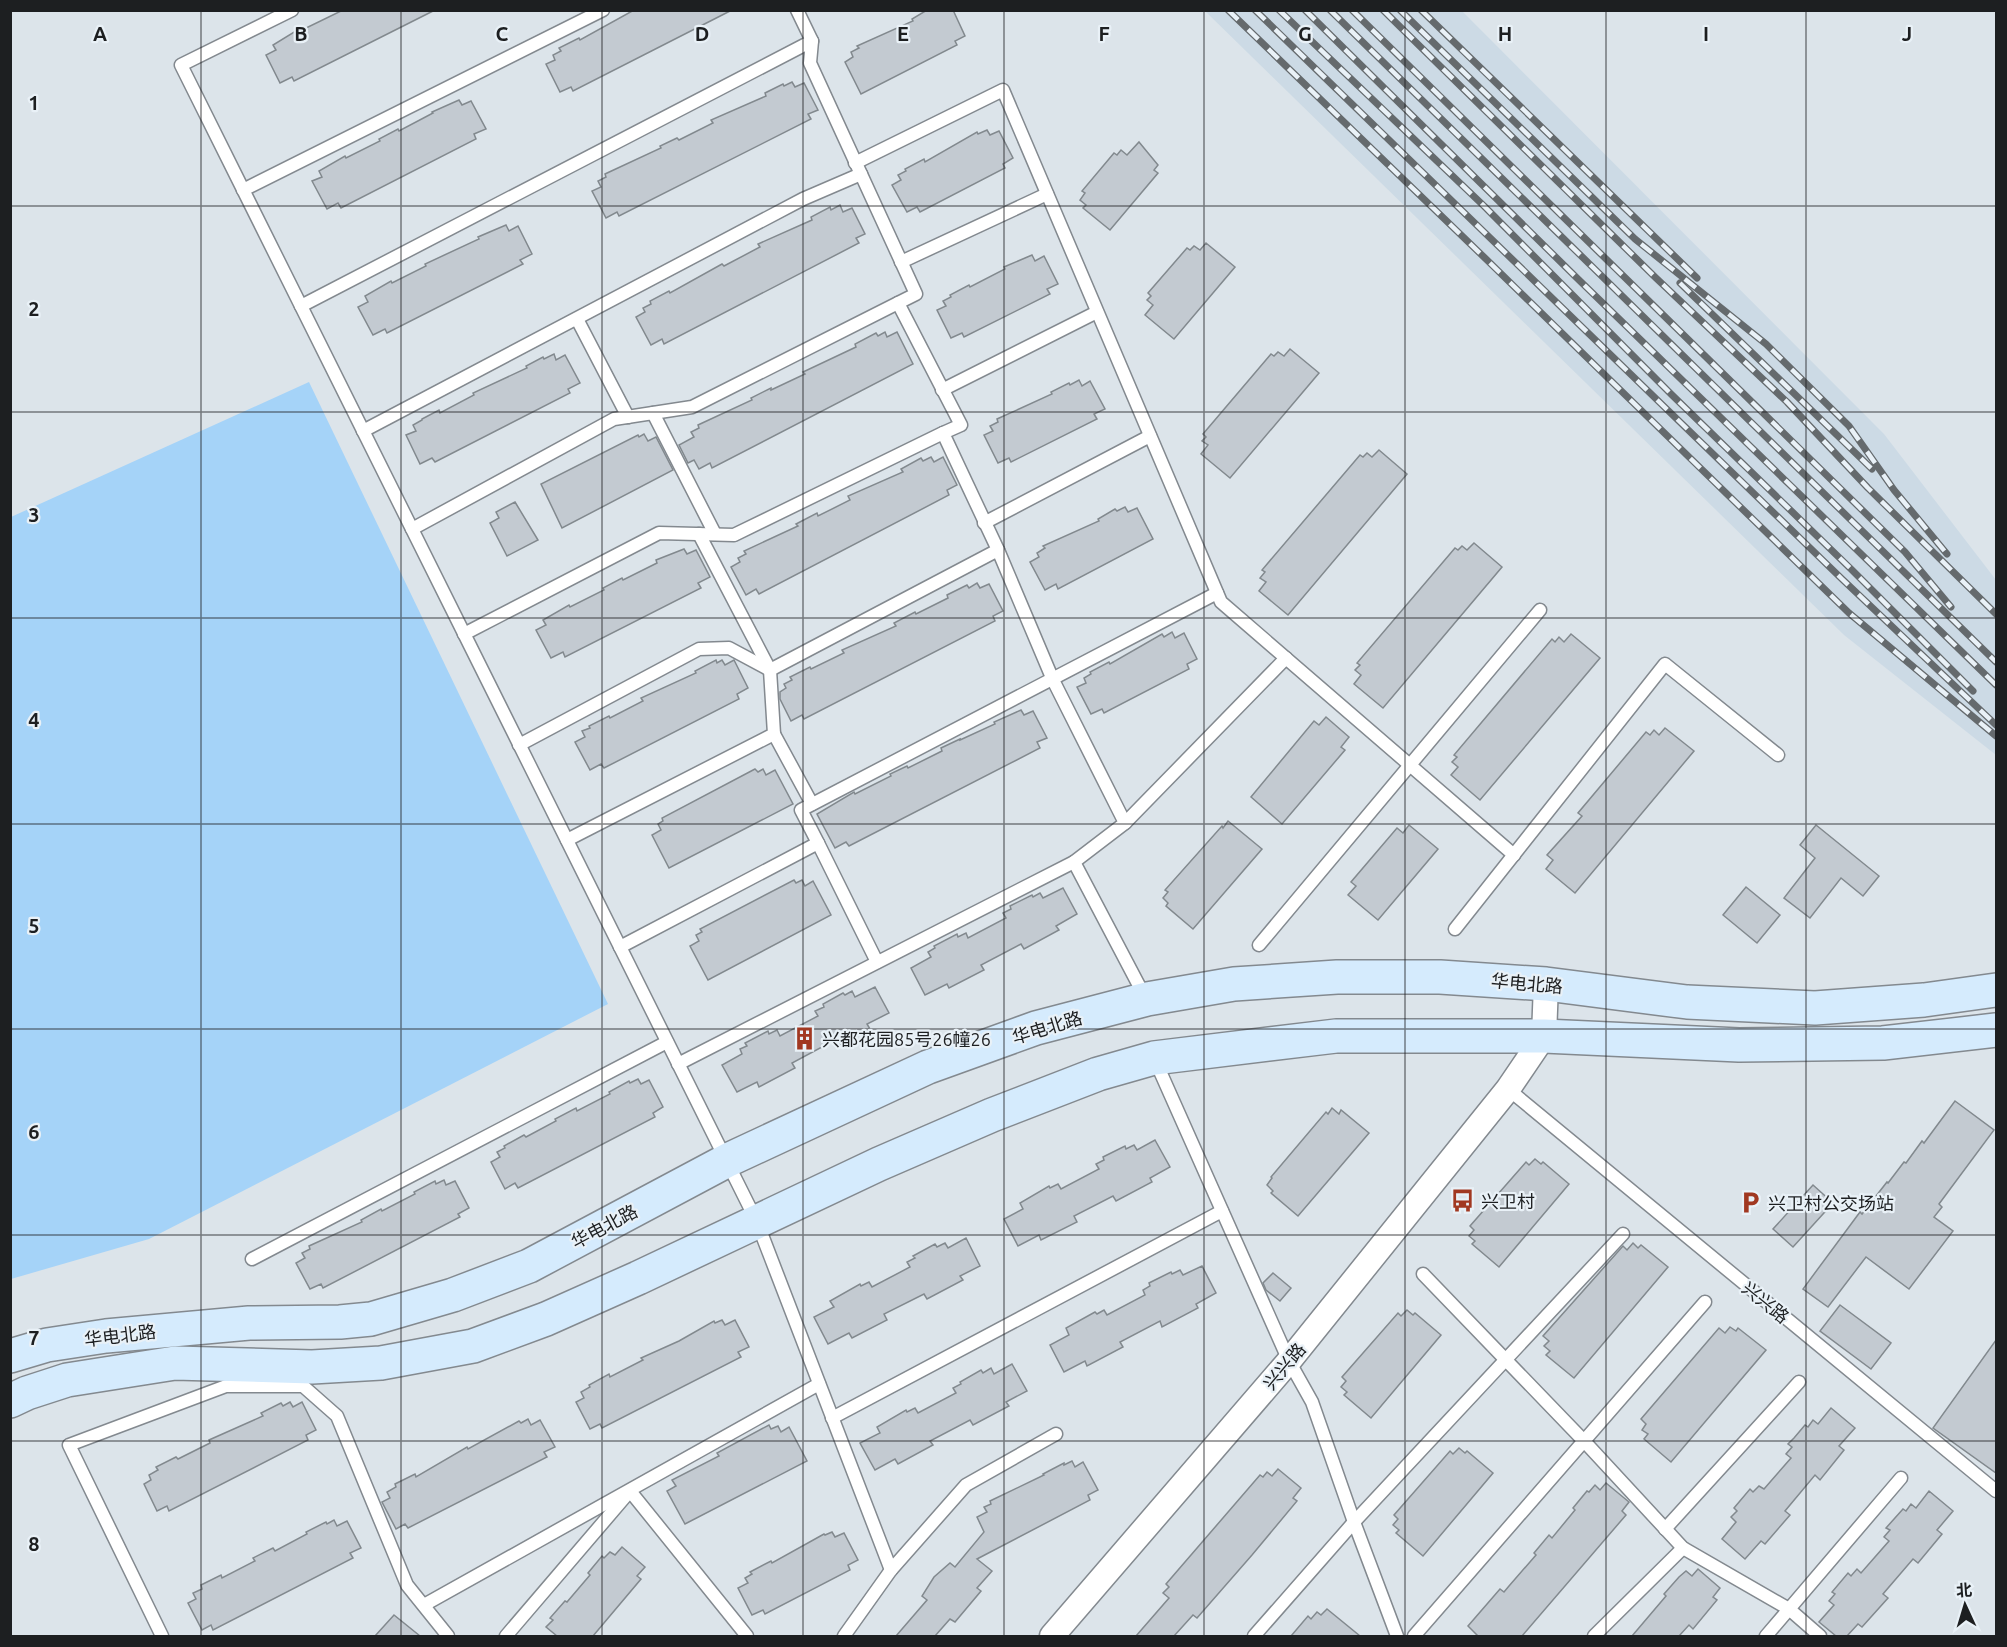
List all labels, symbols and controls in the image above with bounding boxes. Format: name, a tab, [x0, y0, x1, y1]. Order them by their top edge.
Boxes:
text: A	[93, 22, 107, 45]
text: B	[294, 22, 308, 45]
text: C	[496, 22, 509, 45]
text: D	[695, 22, 709, 45]
text: E	[897, 22, 909, 45]
text: F	[1098, 22, 1110, 45]
text: G	[1298, 22, 1312, 45]
text: H	[1498, 22, 1512, 45]
text: I	[1703, 22, 1709, 45]
text: J	[1902, 22, 1912, 45]
text: 1	[28, 91, 40, 114]
text: 2	[28, 297, 40, 320]
text: 3	[28, 503, 40, 526]
text: 4	[28, 708, 40, 731]
text: 5	[28, 914, 40, 937]
street label: 华电北路	[1490, 970, 1564, 996]
street label: 华电北路	[1010, 1007, 1084, 1047]
building icon: 兴都花园85号26幢26	[791, 1026, 817, 1052]
place label: 兴都花园85号26幢26	[822, 1029, 991, 1049]
text: 6	[28, 1120, 40, 1143]
bus stop icon: 兴卫村	[1450, 1188, 1476, 1214]
parking icon: 兴卫村公交场站	[1737, 1190, 1763, 1216]
place label: 兴卫村	[1481, 1191, 1535, 1211]
place label: 兴卫村公交场站	[1768, 1193, 1894, 1213]
street label: 华电北路	[568, 1200, 640, 1252]
street label: 兴兴路	[1739, 1277, 1793, 1327]
street label: 华电北路	[83, 1321, 157, 1349]
text: 7	[28, 1326, 40, 1349]
street label: 兴兴路	[1259, 1339, 1309, 1393]
text: 8	[28, 1532, 40, 1555]
north arrow	[1935, 1575, 1995, 1635]
text: 北	[1955, 1580, 1973, 1600]

